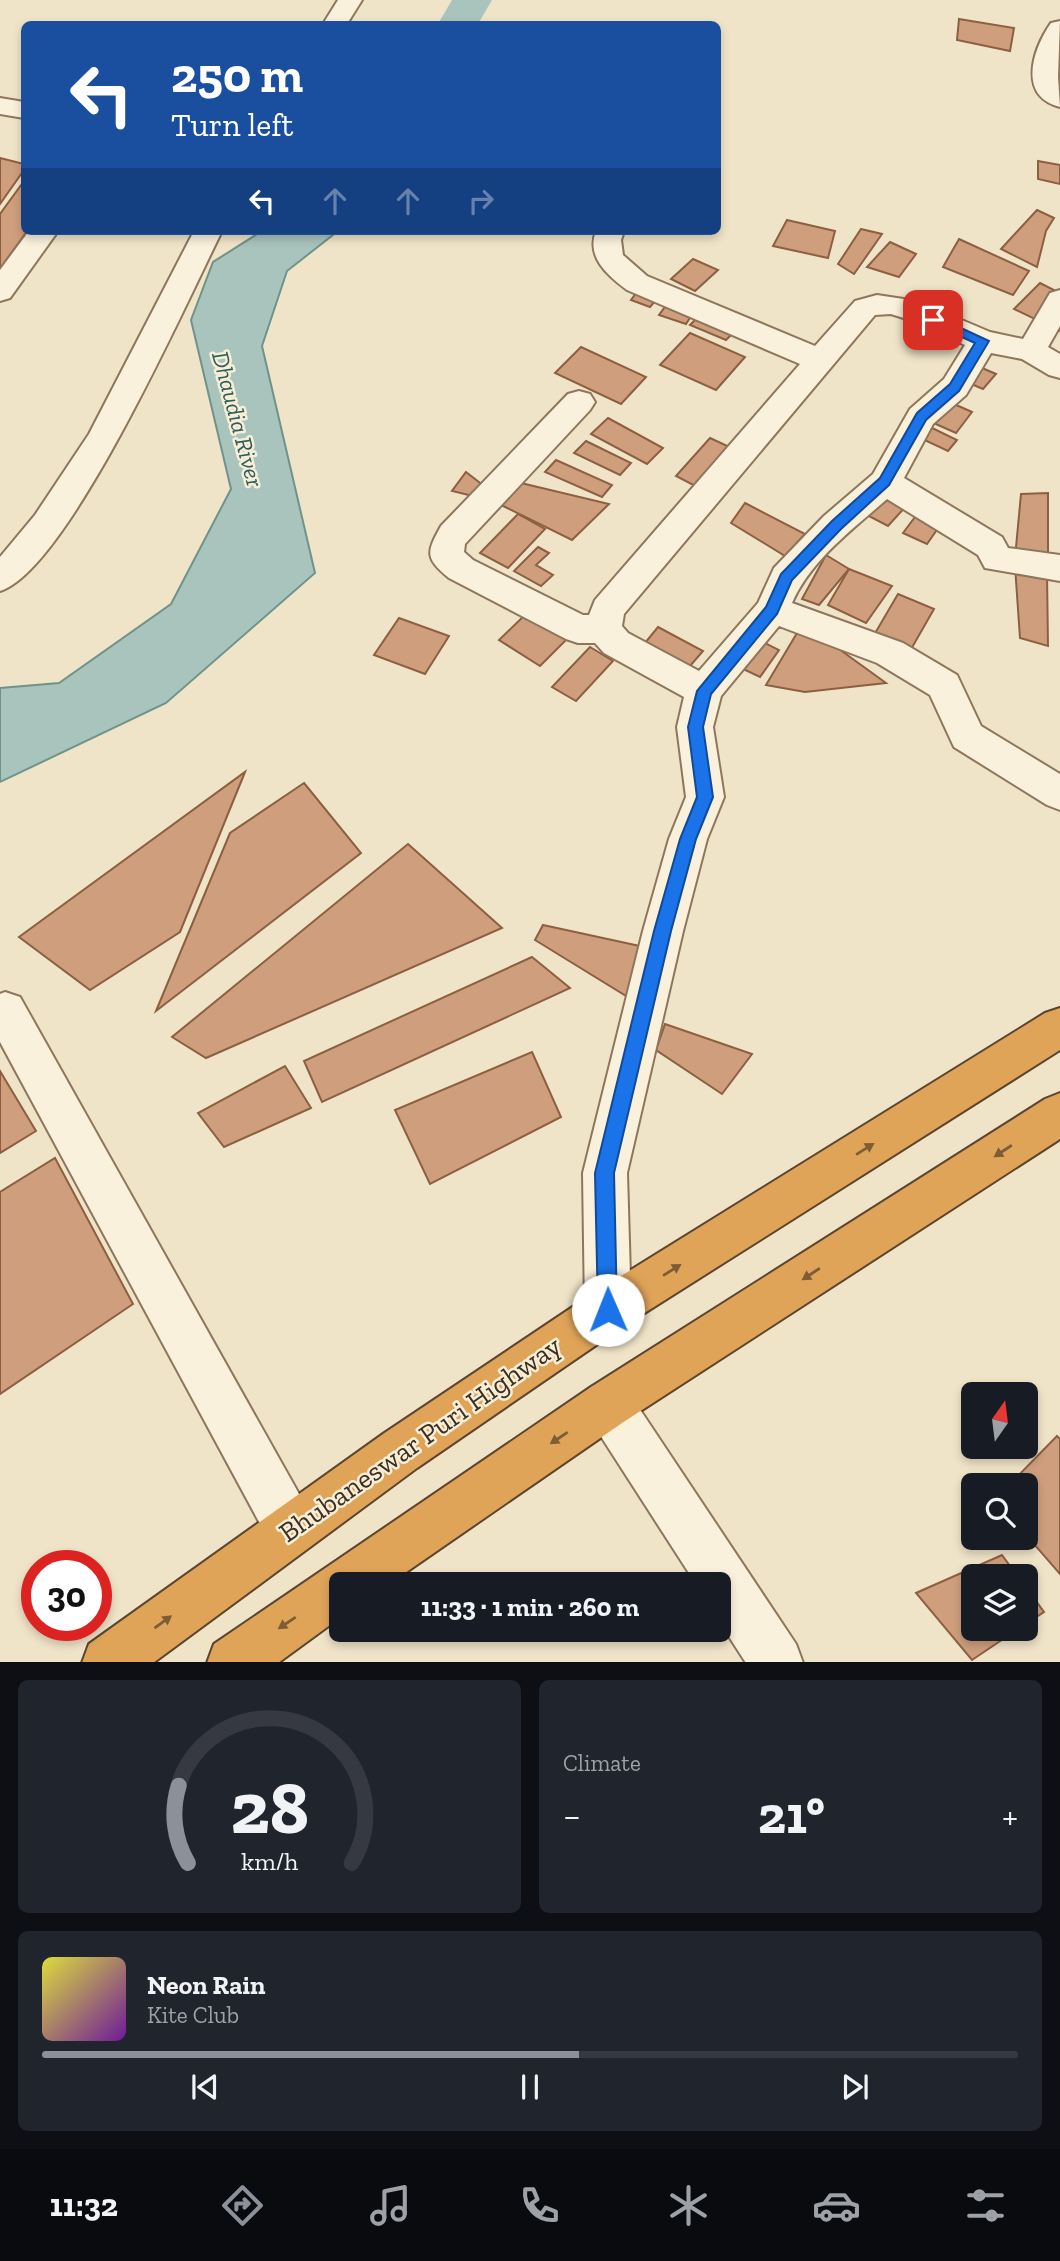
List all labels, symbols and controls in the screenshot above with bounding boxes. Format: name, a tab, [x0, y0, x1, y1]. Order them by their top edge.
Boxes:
text: 250 m	[171, 46, 303, 105]
icon: left	[56, 49, 147, 140]
text: Turn left	[171, 106, 293, 144]
icon: left	[243, 182, 281, 220]
icon: ahead	[316, 182, 354, 220]
icon: ahead	[389, 182, 427, 220]
icon: right	[462, 182, 500, 220]
pin	[903, 290, 963, 350]
icon: arrive	[914, 301, 952, 339]
water label: Dhaudia River	[206, 348, 270, 491]
one-way arrow	[855, 1143, 874, 1156]
one-way arrow	[993, 1145, 1012, 1158]
one-way arrow	[662, 1263, 682, 1276]
one-way arrow	[802, 1267, 820, 1281]
position arrow	[571, 1273, 645, 1347]
street label: Bhubaneswar Puri Highway	[273, 1329, 568, 1549]
north arrow	[961, 1382, 1038, 1460]
map controls	[961, 1382, 1038, 1641]
one-way arrow	[549, 1431, 568, 1444]
button: search	[961, 1473, 1038, 1550]
speed limit sign: 30	[21, 1550, 112, 1641]
button: layers	[961, 1564, 1038, 1641]
text: 11:33 · 1 min · 260 m	[421, 1591, 639, 1623]
one-way arrow	[153, 1615, 172, 1629]
one-way arrow	[277, 1616, 296, 1629]
text: Climate	[563, 1749, 641, 1777]
text: 28	[230, 1764, 309, 1852]
text: 21°	[758, 1784, 825, 1846]
text: −	[563, 1793, 581, 1839]
text: +	[1002, 1793, 1018, 1839]
text: km/h	[241, 1845, 298, 1875]
text: Neon Rain	[147, 1969, 265, 2001]
text: Kite Club	[147, 2001, 239, 2029]
icon: previous	[186, 2068, 224, 2106]
icon: pause	[511, 2068, 549, 2106]
icon: next	[836, 2068, 874, 2106]
icon: directions	[218, 2181, 267, 2230]
icon: music	[366, 2181, 415, 2230]
icon: phone	[515, 2181, 564, 2230]
icon: climate	[664, 2181, 713, 2230]
icon: car	[812, 2181, 861, 2230]
icon: filters	[961, 2181, 1010, 2230]
text: 11:32	[50, 2186, 118, 2224]

